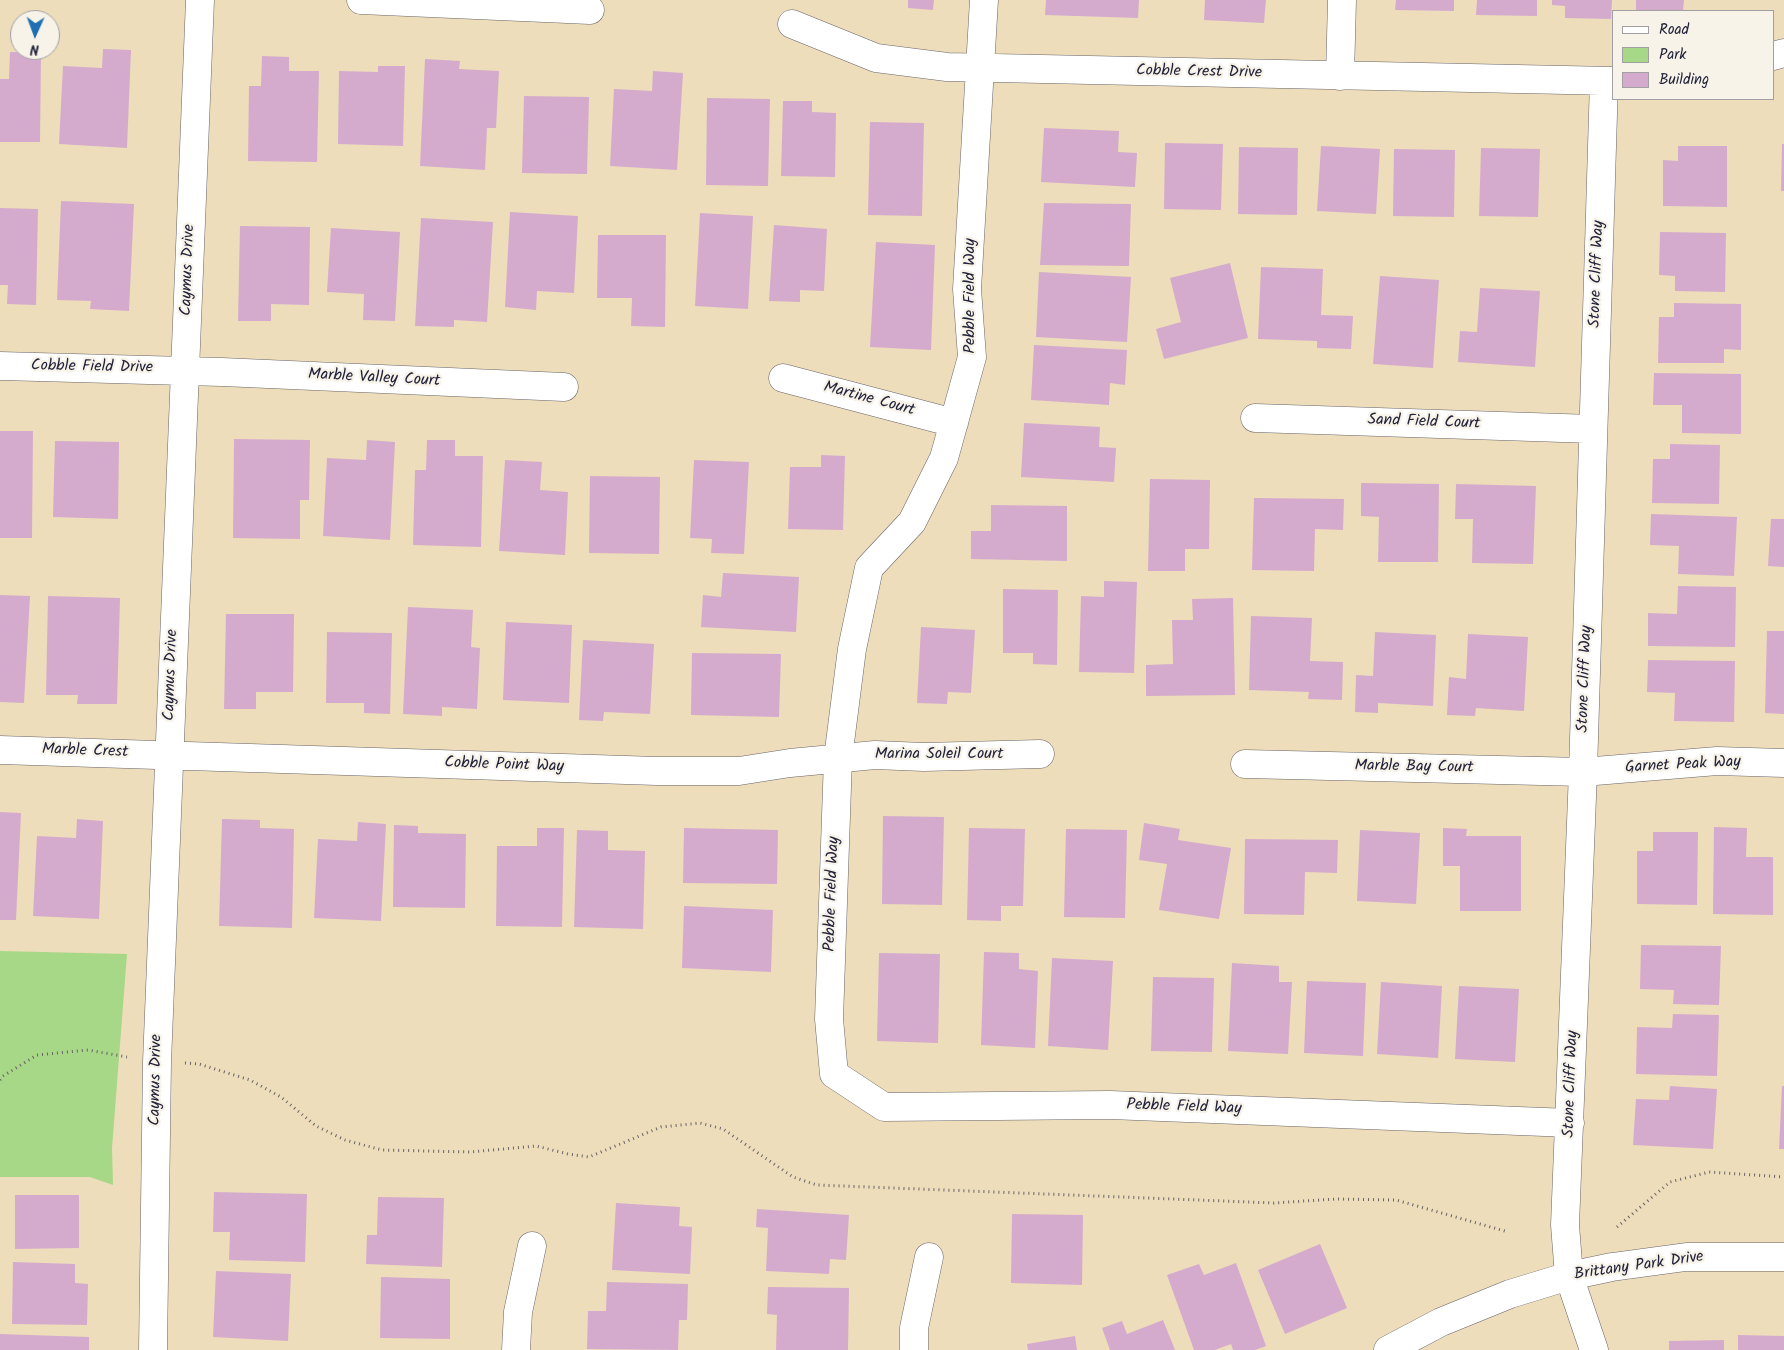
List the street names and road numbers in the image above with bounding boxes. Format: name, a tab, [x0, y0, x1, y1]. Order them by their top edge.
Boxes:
street label: Cobble Crest Drive	[1136, 62, 1262, 84]
street label: Stone Cliff Way	[1587, 220, 1609, 328]
street label: Caymus Drive	[178, 224, 200, 316]
street label: Pebble Field Way	[961, 238, 981, 354]
street label: Cobble Field Drive	[31, 357, 153, 379]
street label: Marble Valley Court	[307, 366, 441, 392]
street label: Martine Court	[821, 379, 917, 421]
street label: Sand Field Court	[1367, 411, 1481, 435]
street label: Stone Cliff Way	[1575, 625, 1597, 733]
street label: Caymus Drive	[161, 629, 183, 721]
street label: Marble Crest	[41, 741, 129, 763]
street label: Marina Soleil Court	[875, 745, 1003, 765]
street label: Garnet Peak Way	[1625, 753, 1741, 779]
street label: Cobble Point Way	[444, 754, 564, 778]
street label: Marble Bay Court	[1354, 757, 1474, 779]
street label: Pebble Field Way	[821, 836, 845, 952]
street label: Stone Cliff Way	[1561, 1030, 1583, 1138]
street label: Caymus Drive	[147, 1034, 167, 1126]
street label: Pebble Field Way	[1126, 1096, 1242, 1120]
street label: Brittany Park Drive	[1573, 1248, 1705, 1286]

